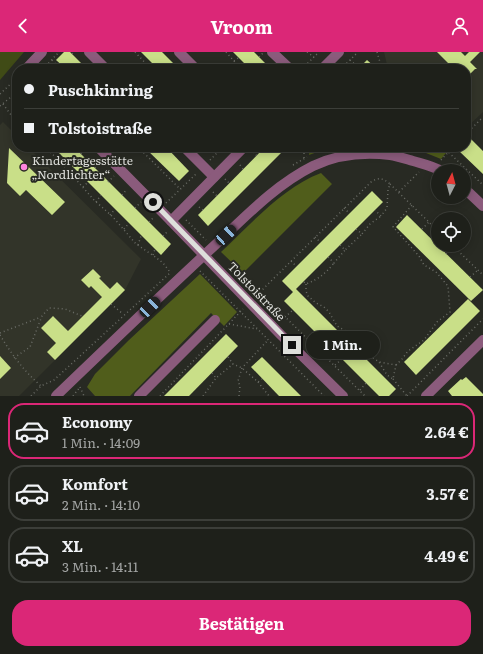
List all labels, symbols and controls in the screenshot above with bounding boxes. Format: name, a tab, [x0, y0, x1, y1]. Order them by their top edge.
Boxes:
text: Vroom	[210, 13, 273, 40]
icon: back	[12, 15, 34, 37]
icon: person	[449, 15, 471, 37]
text: Puschkinring	[48, 78, 153, 101]
text: Tolstoistraße	[48, 116, 152, 139]
place label: Kindertagesstätte „Nordlichter“	[32, 151, 133, 183]
marker: Kindertagesstätte „Nordlichter“	[19, 162, 29, 172]
north arrow	[431, 164, 471, 204]
map controls	[431, 164, 471, 252]
route start	[144, 193, 162, 211]
button: locate	[431, 212, 471, 252]
car	[213, 222, 239, 248]
street label: Tolstoistraße	[224, 257, 290, 325]
car	[137, 294, 163, 320]
callout: 1 Min.	[306, 331, 380, 359]
text: 1 Min.	[324, 335, 362, 354]
route end	[283, 336, 301, 354]
text: Economy	[62, 410, 132, 433]
icon: car	[14, 413, 50, 449]
text: 2.64 €	[425, 420, 469, 443]
text: 1 Min. · 14:09	[62, 433, 140, 452]
text: Komfort	[62, 472, 128, 495]
icon: car	[14, 475, 50, 511]
text: 3.57 €	[426, 482, 469, 505]
text: 2 Min. · 14:10	[62, 495, 140, 514]
text: XL	[62, 534, 83, 557]
icon: car	[14, 537, 50, 573]
text: 4.49 €	[424, 544, 469, 567]
text: 3 Min. · 14:11	[62, 557, 138, 576]
button: Bestätigen	[12, 600, 471, 646]

